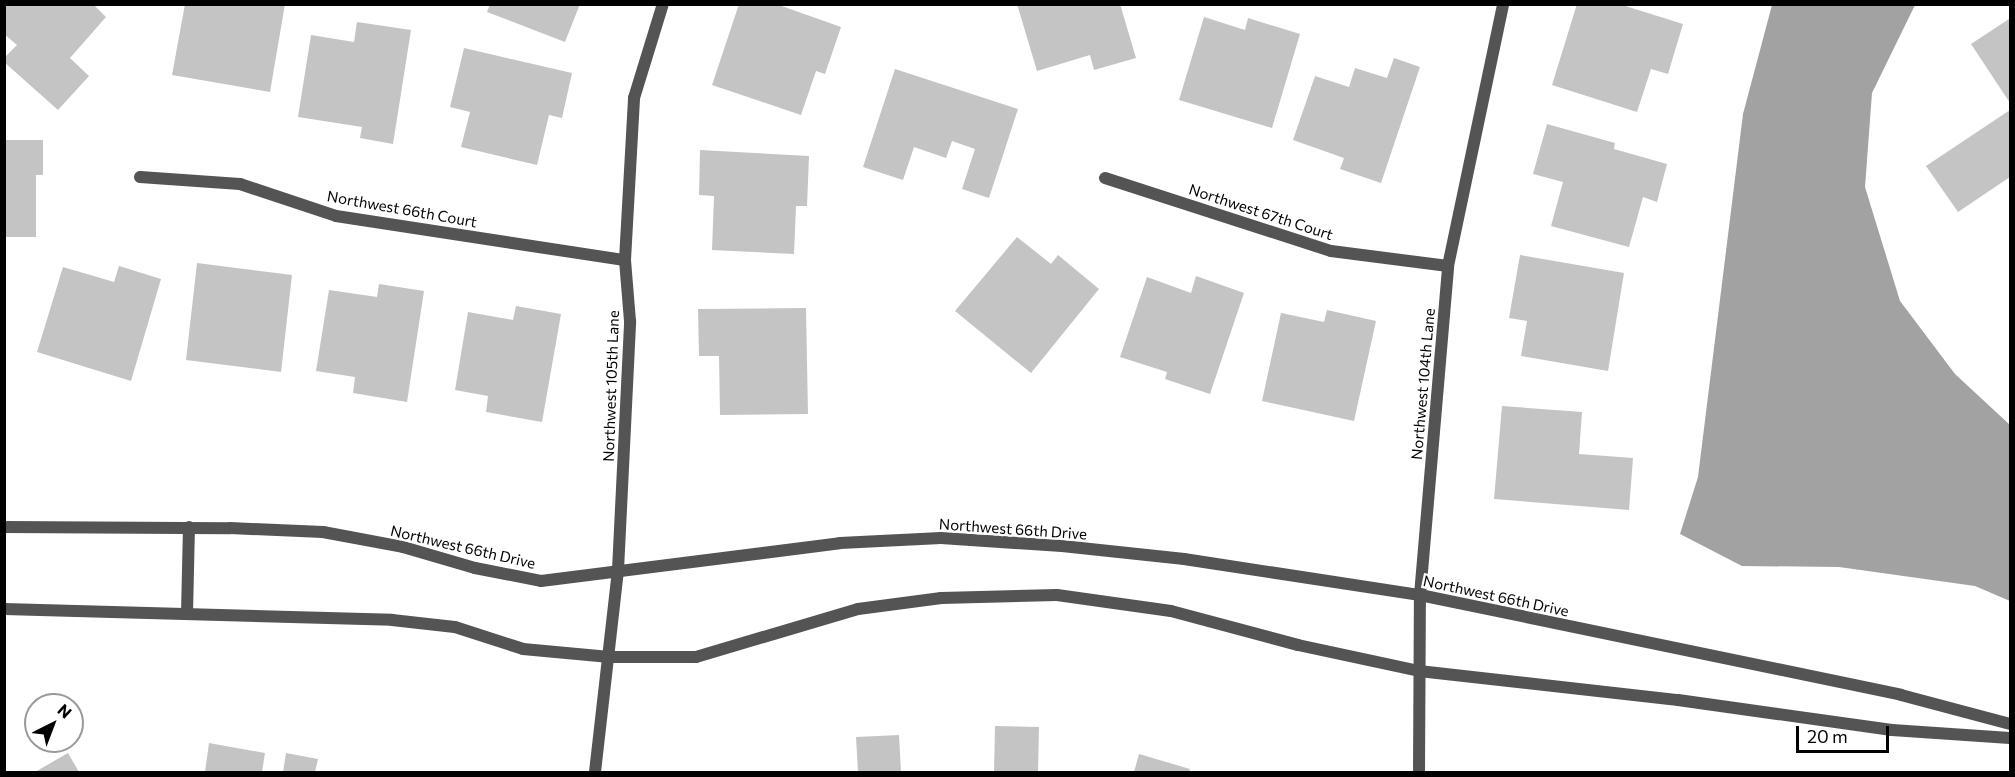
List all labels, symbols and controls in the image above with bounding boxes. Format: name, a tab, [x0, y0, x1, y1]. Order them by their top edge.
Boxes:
street label: Northwest 67th Court	[1187, 180, 1335, 244]
street label: Northwest 66th Court	[326, 187, 478, 231]
street label: Northwest 104th Lane	[1407, 307, 1439, 461]
street label: Northwest 105th Lane	[599, 310, 623, 462]
street label: Northwest 66th Drive	[938, 515, 1088, 543]
street label: Northwest 66th Drive	[389, 522, 537, 572]
street label: Northwest 66th Drive	[1422, 572, 1570, 620]
north arrow	[24, 693, 84, 753]
text: N	[54, 700, 76, 722]
scale bar	[1799, 714, 1892, 752]
text: 20 m	[1807, 725, 1848, 747]

